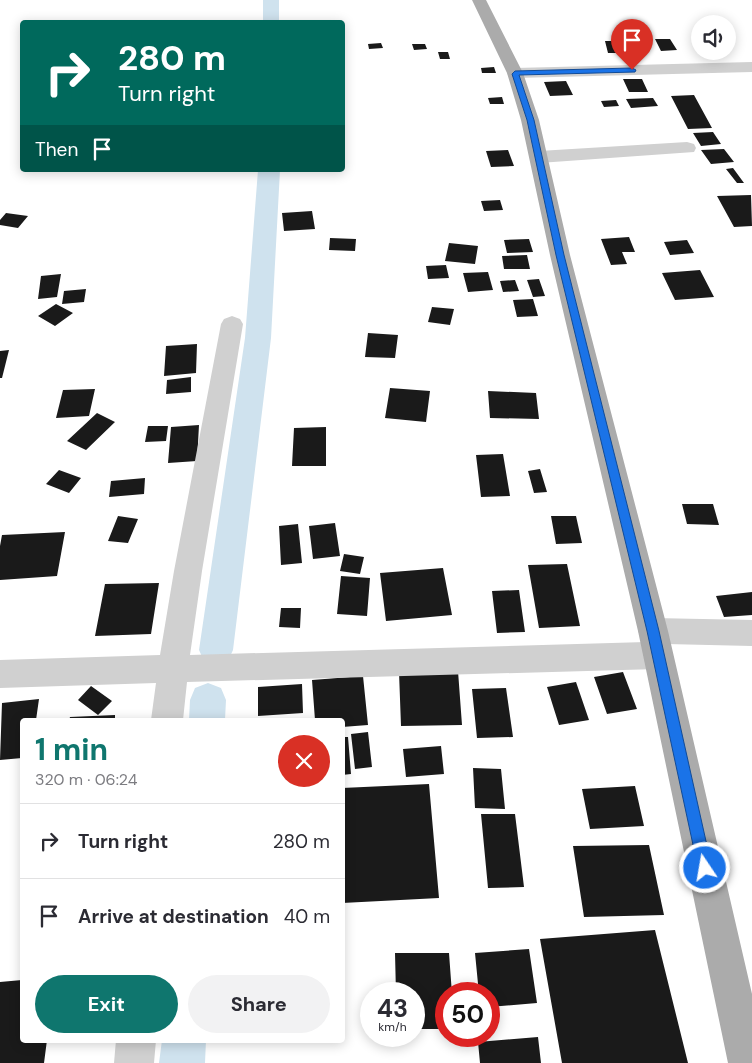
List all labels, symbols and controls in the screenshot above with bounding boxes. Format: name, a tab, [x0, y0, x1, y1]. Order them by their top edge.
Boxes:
map controls	[691, 15, 736, 60]
button: sound	[691, 15, 736, 60]
pin	[611, 19, 653, 70]
icon: arrive	[618, 26, 646, 54]
text: 280 m	[118, 35, 226, 81]
icon: right	[35, 40, 100, 105]
text: Turn right	[118, 79, 215, 108]
icon: arrive	[88, 135, 116, 163]
text: Then	[35, 137, 78, 162]
text: 1 min	[35, 730, 108, 769]
button: close	[278, 735, 330, 787]
text: 320 m · 06:24	[35, 769, 138, 790]
icon: right	[35, 827, 63, 855]
text: Turn right	[78, 829, 168, 854]
text: 280 m	[273, 829, 330, 854]
position arrow	[678, 841, 730, 893]
icon: arrive	[35, 902, 63, 930]
text: Arrive at destination	[78, 904, 269, 929]
text: 40 m	[284, 904, 330, 929]
button: Exit	[35, 975, 178, 1033]
button: Share	[188, 975, 330, 1033]
speed limit sign: 50	[435, 982, 500, 1047]
text: 43	[377, 992, 408, 1025]
text: km/h	[378, 1019, 407, 1035]

